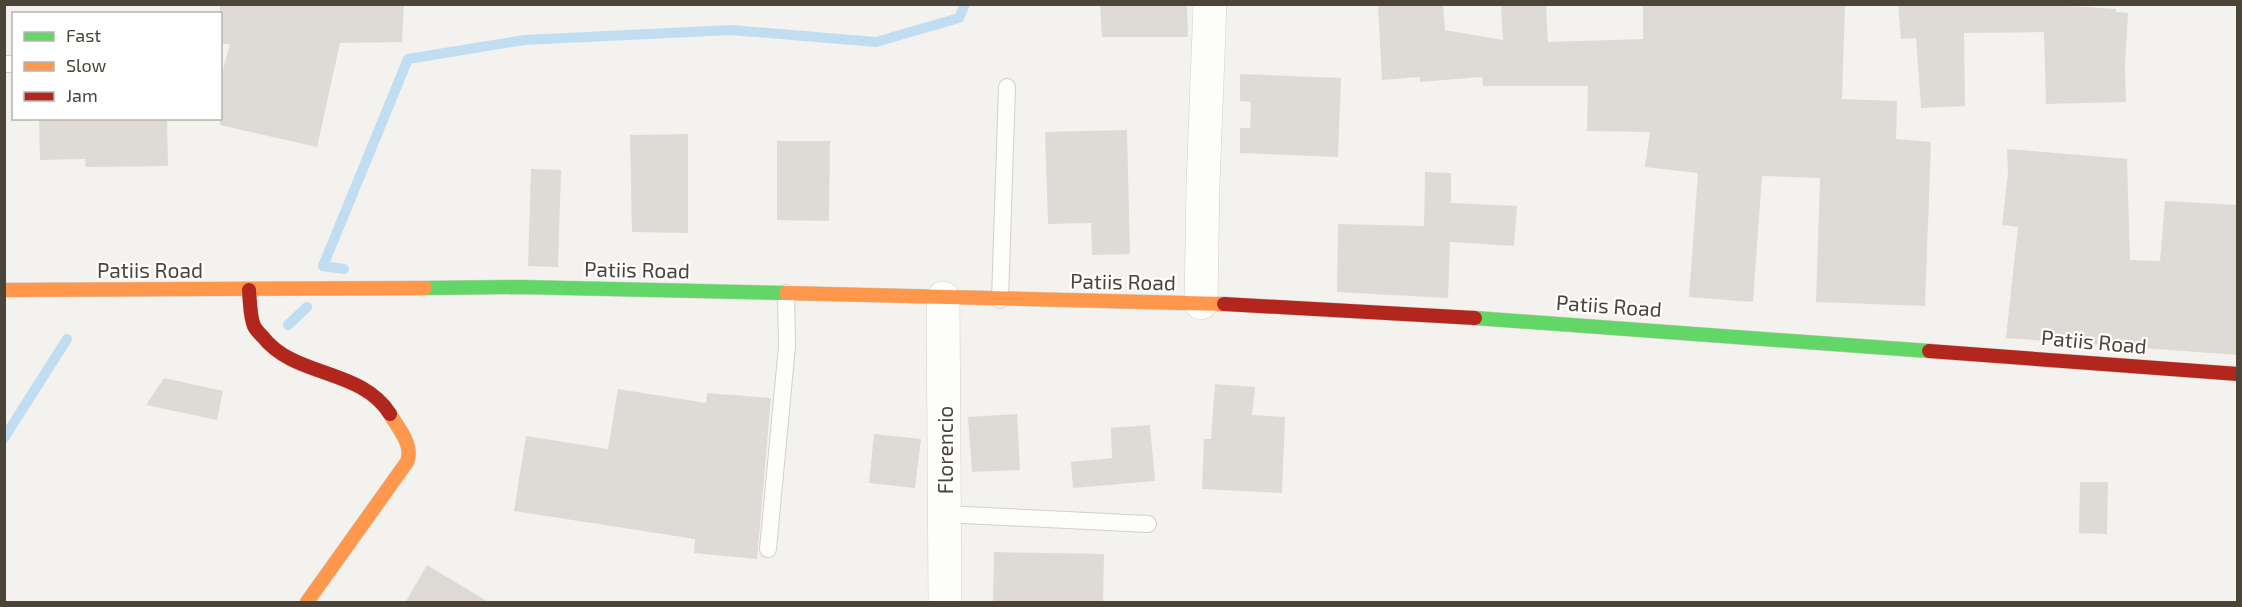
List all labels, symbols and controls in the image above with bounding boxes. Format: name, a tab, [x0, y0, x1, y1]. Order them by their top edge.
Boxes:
legend	[12, 12, 222, 120]
text: Fast	[66, 24, 101, 46]
text: Slow	[66, 54, 107, 76]
text: Jam	[66, 84, 98, 106]
street label: Patiis Road	[584, 256, 690, 282]
street label: Patiis Road	[97, 257, 203, 282]
street label: Patiis Road	[1070, 268, 1176, 294]
street label: Patiis Road	[1555, 289, 1663, 321]
street label: Patiis Road	[2040, 324, 2148, 358]
street label: Florencio	[932, 406, 957, 494]

